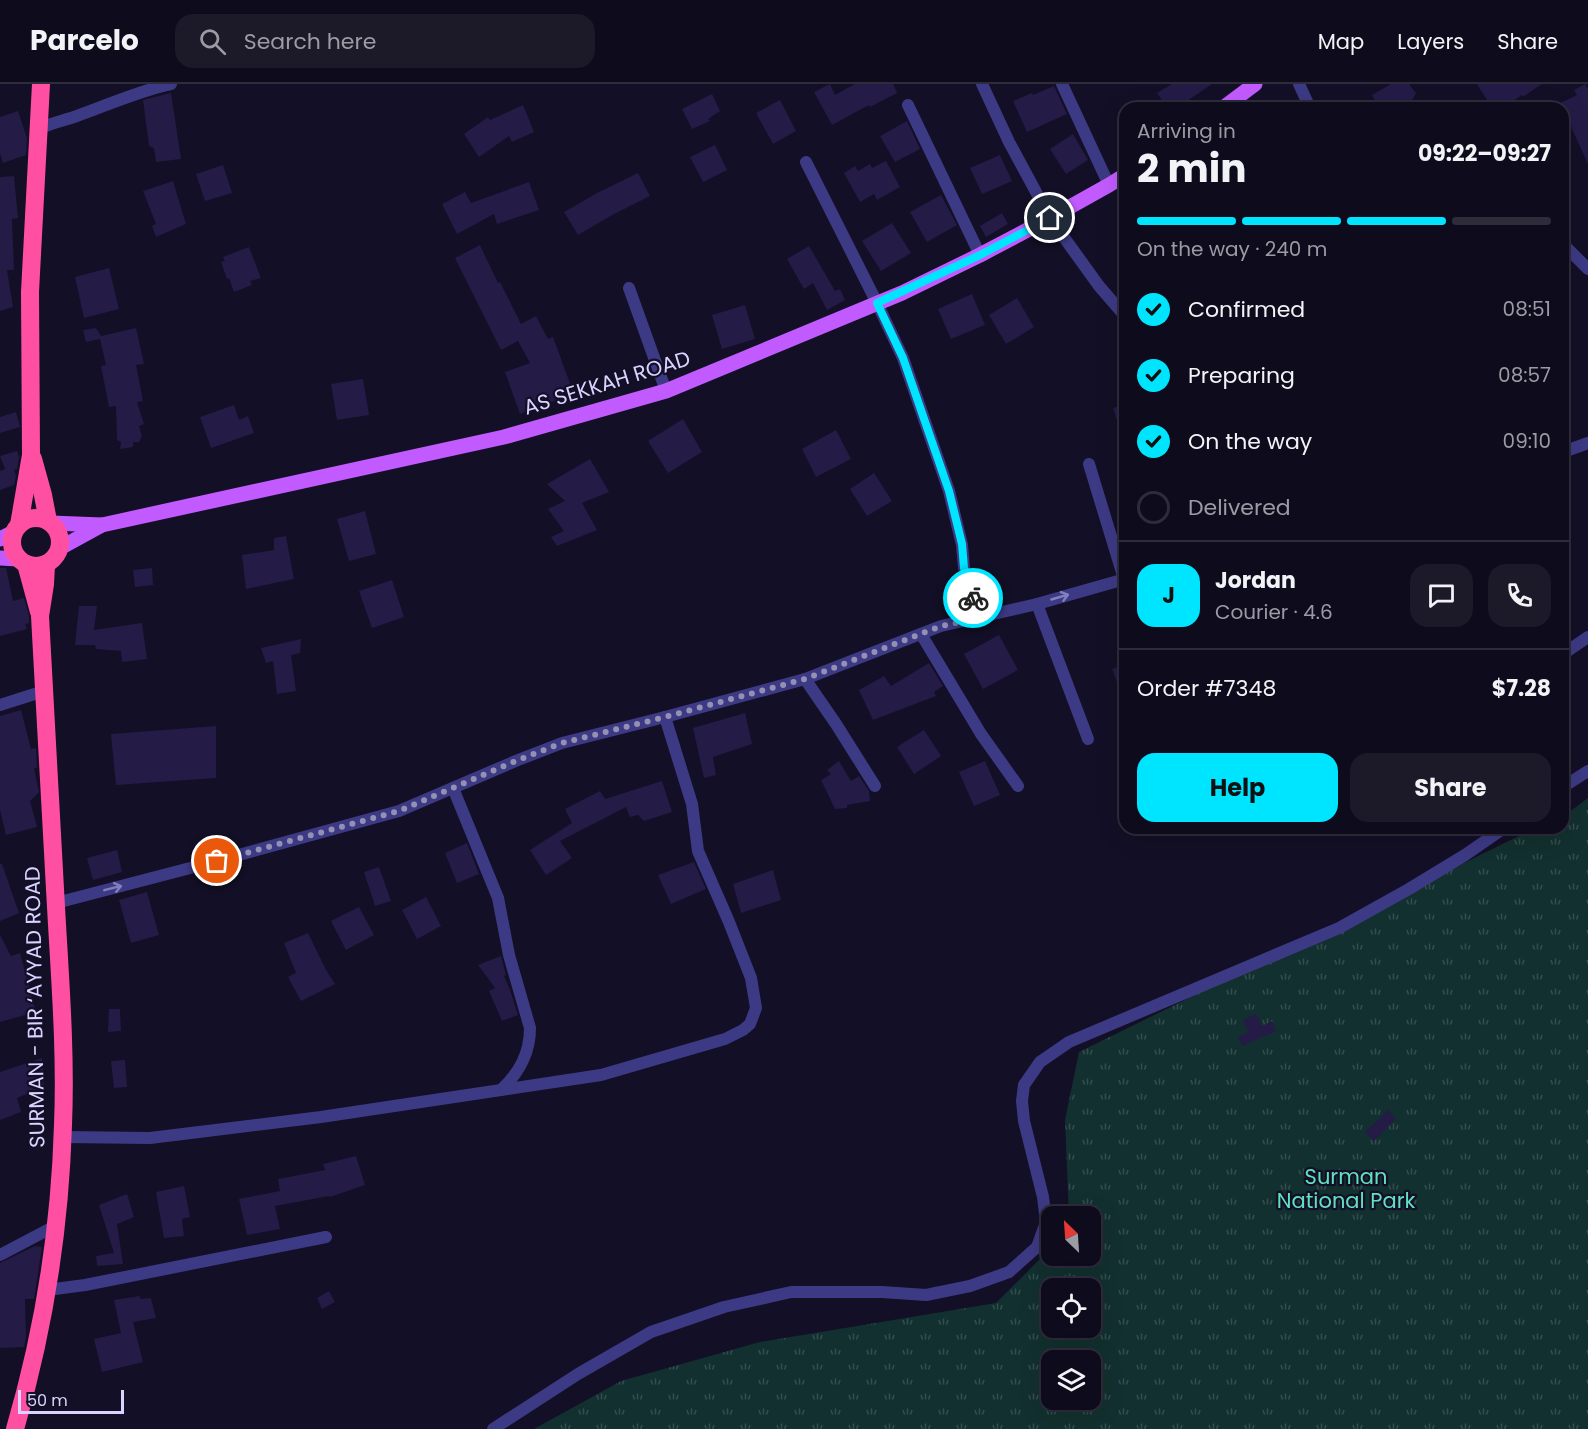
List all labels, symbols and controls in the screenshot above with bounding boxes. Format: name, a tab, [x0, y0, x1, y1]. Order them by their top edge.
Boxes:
search box	[175, 14, 595, 68]
text: Parcelo	[30, 21, 139, 60]
icon: search	[196, 25, 229, 58]
text: Search here	[244, 26, 376, 57]
text: Map	[1318, 27, 1364, 56]
text: Layers	[1397, 27, 1464, 56]
text: Share	[1497, 27, 1558, 56]
text: Arriving in	[1137, 117, 1236, 145]
text: 09:22–09:27	[1418, 138, 1551, 169]
text: 2 min	[1137, 141, 1247, 196]
pin	[1024, 192, 1075, 243]
icon: home	[1033, 201, 1066, 234]
text: On the way · 240 m	[1137, 235, 1327, 263]
icon: check	[1137, 293, 1170, 326]
text: Confirmed	[1188, 294, 1305, 325]
text: 08:51	[1503, 295, 1551, 323]
street label: AS SEKKAH ROAD	[520, 343, 694, 422]
icon: check	[1137, 359, 1170, 392]
text: Preparing	[1188, 360, 1295, 391]
text: 08:57	[1498, 361, 1551, 389]
icon: check	[1137, 425, 1170, 458]
text: On the way	[1188, 426, 1312, 457]
text: 09:10	[1503, 427, 1551, 455]
text: Delivered	[1188, 492, 1291, 523]
button: chat	[1410, 564, 1473, 627]
button: phone	[1488, 564, 1551, 627]
text: Jordan	[1215, 565, 1296, 596]
courier	[943, 568, 1003, 628]
text: J	[1162, 580, 1175, 611]
icon: bike	[957, 582, 990, 615]
one-way arrow	[1050, 591, 1069, 602]
text: Courier · 4.6	[1215, 598, 1333, 626]
text: Order #7348	[1137, 673, 1276, 704]
text: $7.28	[1492, 673, 1551, 704]
button: Help	[1137, 753, 1338, 822]
button: Share	[1350, 753, 1551, 822]
pin	[191, 835, 242, 886]
icon: bag	[200, 844, 233, 877]
street label: SURMAN - BIR ‘AYYAD ROAD	[18, 866, 51, 1148]
one-way arrow	[103, 882, 122, 894]
park label: Surman National Park	[1277, 1162, 1415, 1215]
north arrow	[1041, 1206, 1101, 1266]
map controls	[1041, 1206, 1101, 1410]
button: locate	[1041, 1278, 1101, 1338]
button: layers	[1041, 1350, 1101, 1410]
scale bar	[18, 1387, 124, 1414]
text: 50 m	[27, 1389, 68, 1412]

